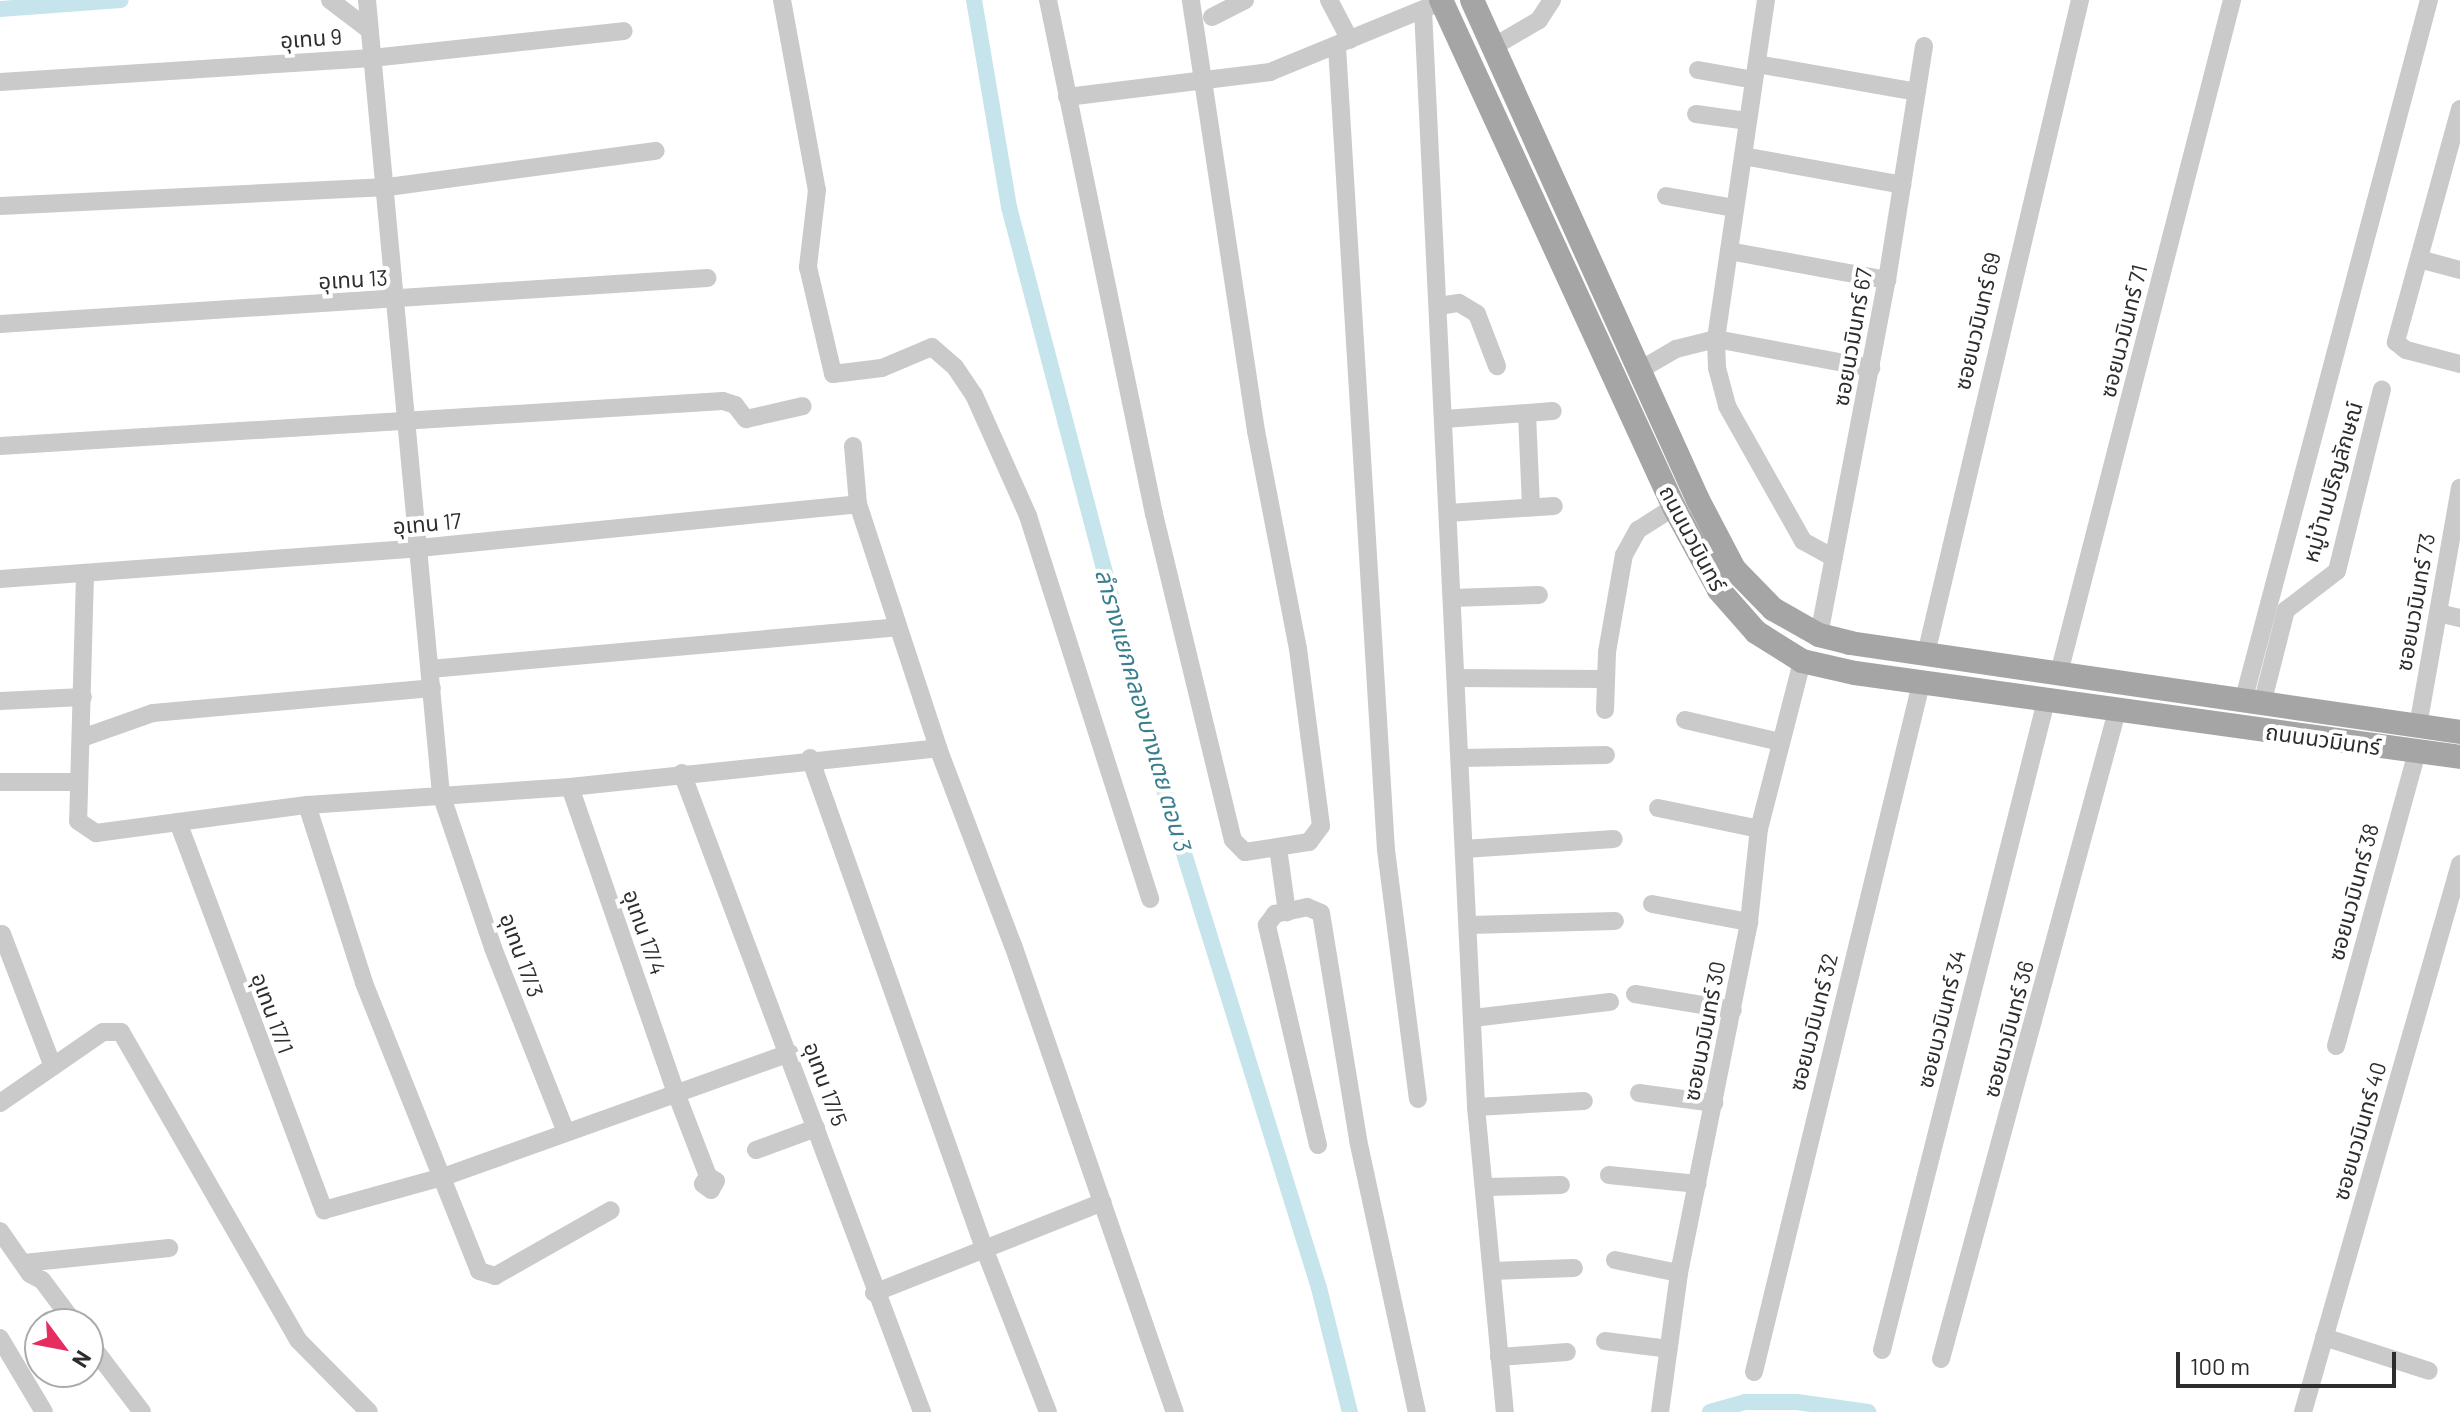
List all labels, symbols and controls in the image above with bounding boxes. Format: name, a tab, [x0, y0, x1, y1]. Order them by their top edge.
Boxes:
street label: อุเทน 9	[279, 23, 343, 53]
street label: ซอยนวมินทร์ 69	[1948, 250, 2006, 392]
street label: ซอยนวมินทร์ 71	[2094, 262, 2152, 400]
street label: อุเทน 13	[318, 264, 388, 294]
street label: ซอยนวมินทร์ 67	[1827, 266, 1877, 408]
street label: หมู่บ้านปริญลักษณ์	[2296, 399, 2368, 565]
street label: ถนนนวมินทร์	[1654, 481, 1732, 595]
street label: อุเทน 17	[392, 507, 462, 539]
street label: ซอยนวมินทร์ 73	[2390, 531, 2440, 673]
water label: ลำรางแยกคลองบางเตย ตอน 3	[1090, 565, 1198, 855]
street label: ถนนนวมินทร์	[2264, 718, 2382, 760]
street label: ซอยนวมินทร์ 38	[2322, 821, 2384, 963]
street label: อุเทน 17/4	[618, 886, 672, 978]
street label: อุเทน 17/3	[495, 909, 549, 1001]
street label: ซอยนวมินทร์ 34	[1911, 947, 1971, 1091]
street label: ซอยนวมินทร์ 32	[1783, 950, 1843, 1094]
street label: ซอยนวมินทร์ 36	[1977, 958, 2039, 1100]
street label: ซอยนวมินทร์ 30	[1678, 959, 1730, 1103]
street label: อุเทน 17/1	[246, 969, 300, 1057]
street label: อุเทน 17/5	[799, 1038, 853, 1130]
street label: ซอยนวมินทร์ 40	[2327, 1059, 2391, 1203]
north arrow	[24, 1308, 104, 1388]
scale bar	[2180, 1336, 2400, 1386]
text: N	[68, 1347, 98, 1373]
text: 100 m	[2190, 1351, 2250, 1380]

